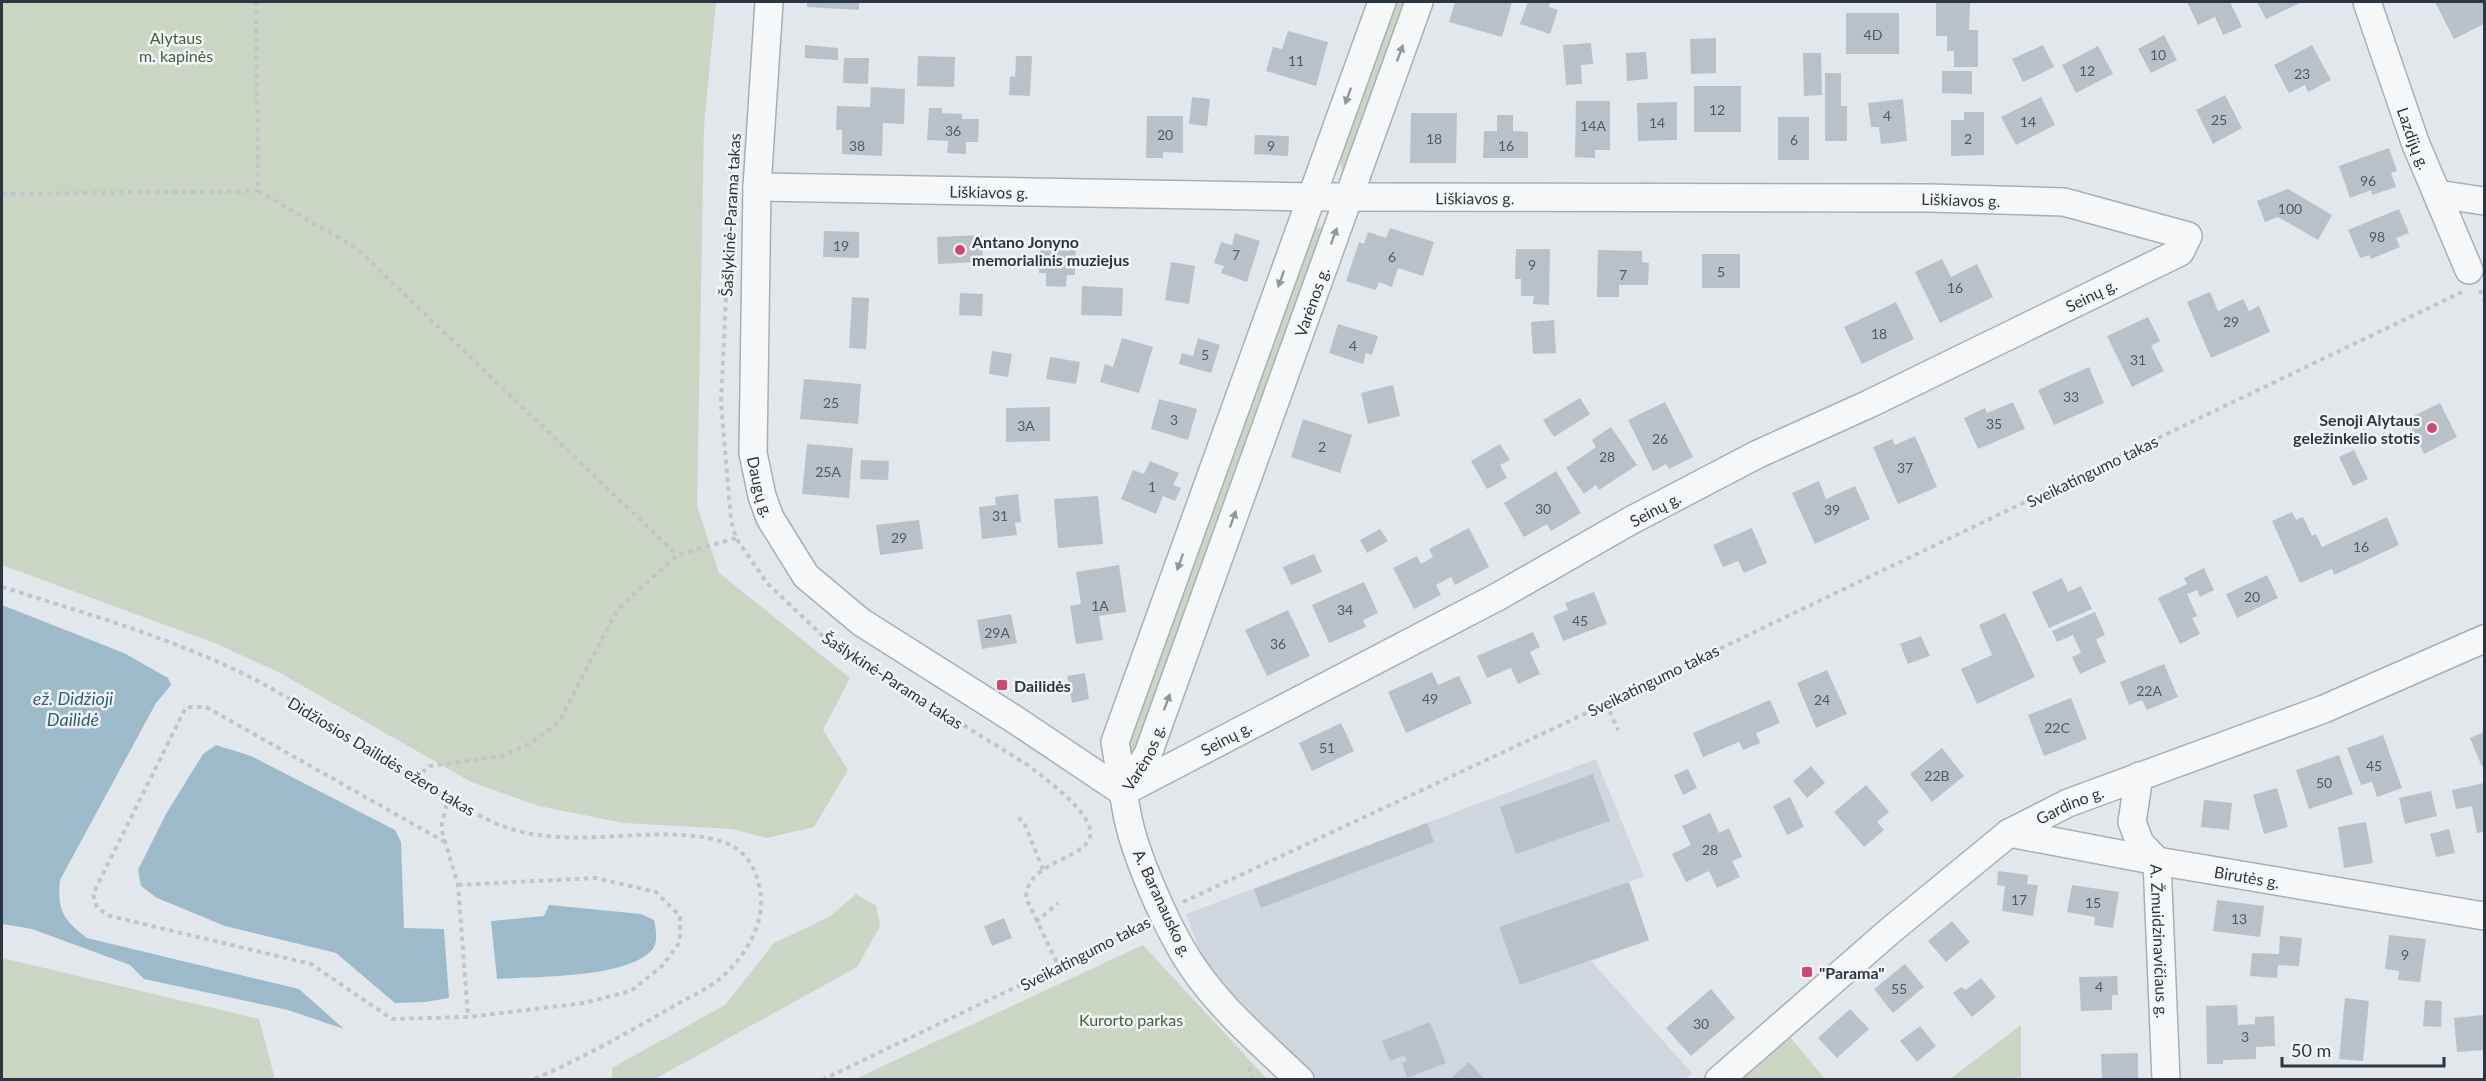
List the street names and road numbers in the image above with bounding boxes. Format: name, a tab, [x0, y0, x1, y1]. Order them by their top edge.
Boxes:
street label: Lazdijų g.	[2394, 104, 2435, 172]
street label: Šašlykinė-Parama takas	[716, 133, 744, 297]
street label: Liškiavos g.	[949, 181, 1029, 201]
street label: Liškiavos g.	[1435, 188, 1514, 207]
street label: Liškiavos g.	[1921, 188, 2001, 210]
street label: Varėnos g.	[1290, 264, 1332, 339]
street label: Seinų g.	[2062, 274, 2120, 316]
street label: Sveikatingumo takas	[2023, 431, 2161, 511]
street label: Daugų g.	[744, 454, 778, 520]
street label: Seinų g.	[1626, 488, 1684, 530]
street label: Šašlykinė-Parama takas	[819, 627, 967, 733]
street label: Sveikatingumo takas	[1584, 640, 1722, 720]
street label: Didžiosios Dailidės ežero takas	[285, 693, 479, 820]
street label: Seinų g.	[1197, 717, 1255, 759]
street label: Varėnos g.	[1117, 721, 1168, 794]
street label: Gardino g.	[2032, 781, 2106, 827]
street label: A. Baranausko g.	[1130, 846, 1196, 960]
street label: Birutės g.	[2213, 861, 2281, 891]
street label: A. Žmuidzinavičiaus g.	[2148, 864, 2173, 1019]
street label: Sveikatingumo takas	[1017, 912, 1153, 994]

